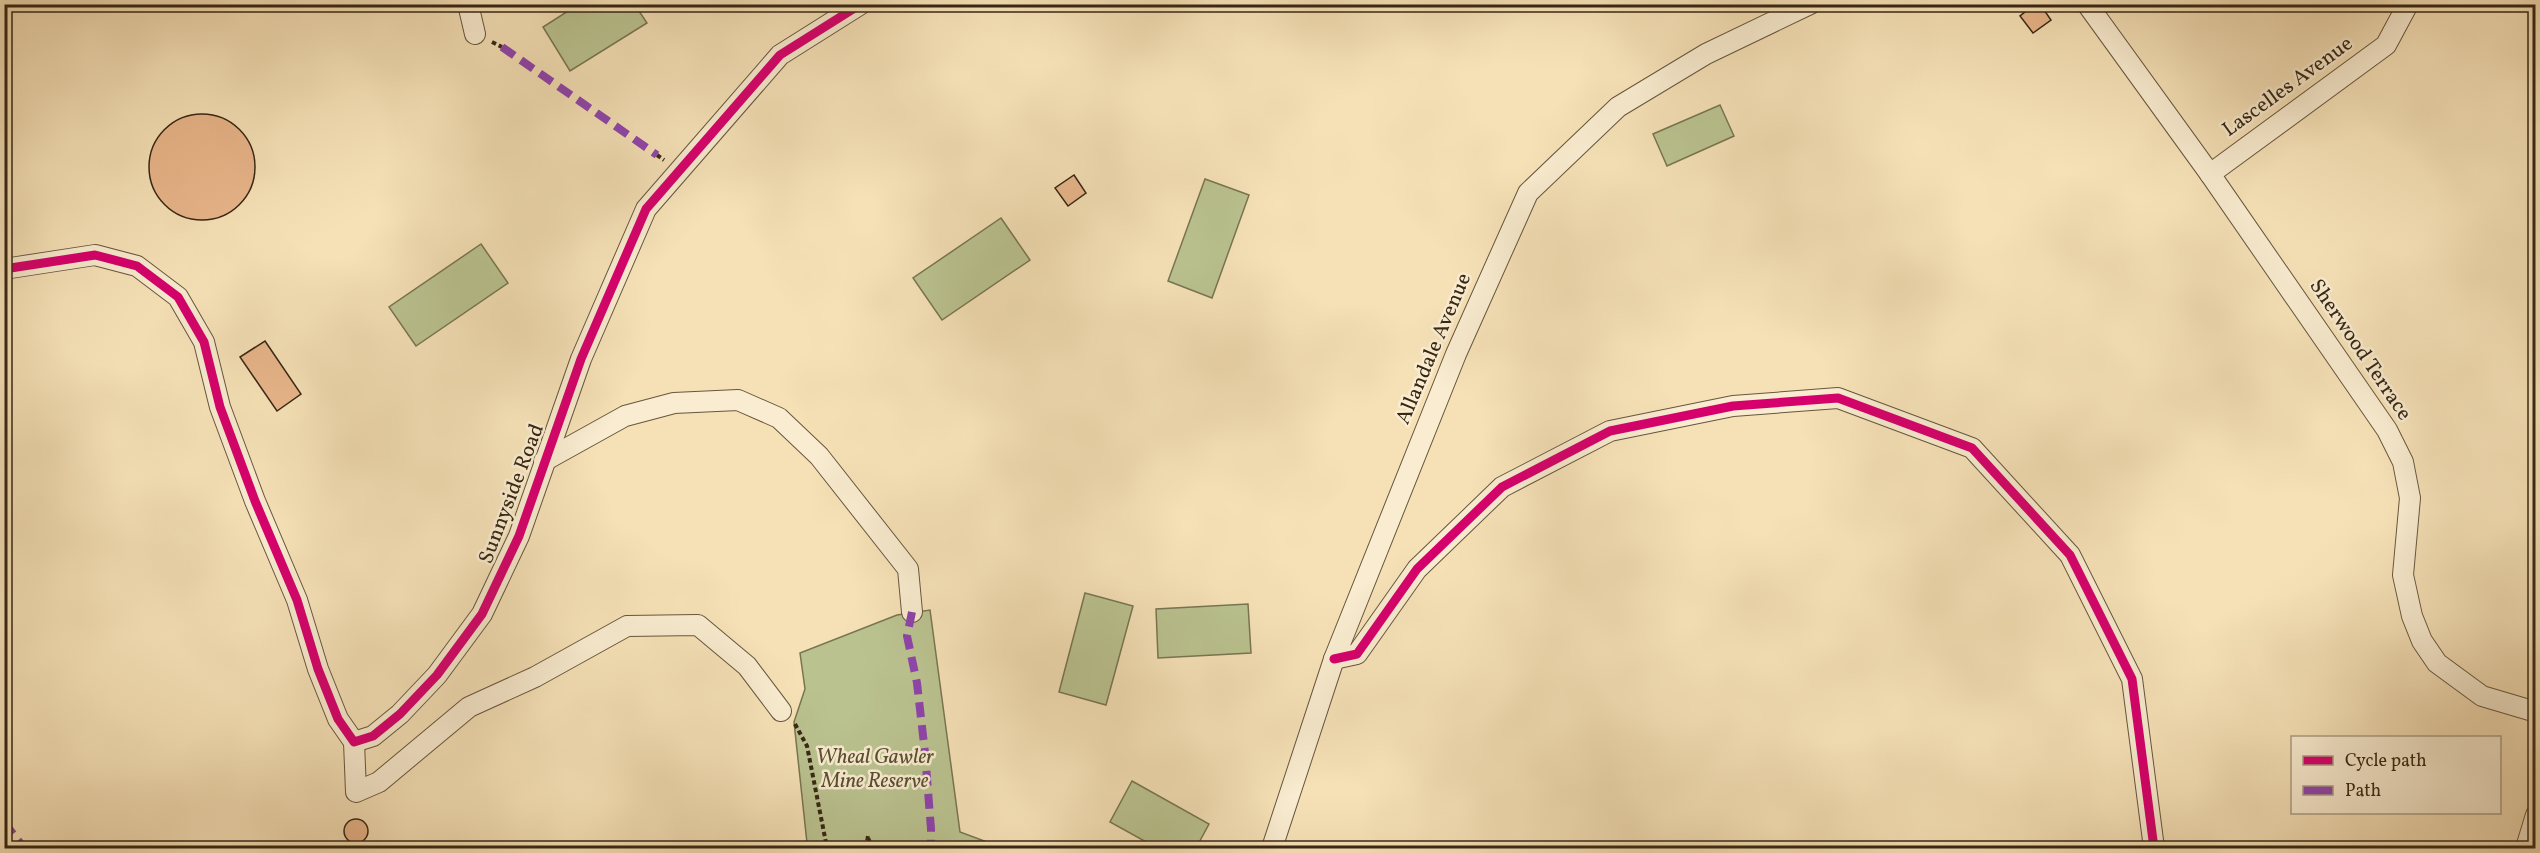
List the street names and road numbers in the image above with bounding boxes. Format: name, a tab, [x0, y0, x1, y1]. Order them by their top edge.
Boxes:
street label: Lascelles Avenue	[2217, 30, 2359, 144]
street label: Allandale Avenue	[1389, 269, 1479, 429]
street label: Sherwood Terrace	[2302, 274, 2418, 426]
street label: Sunnyside Road	[472, 420, 552, 568]

